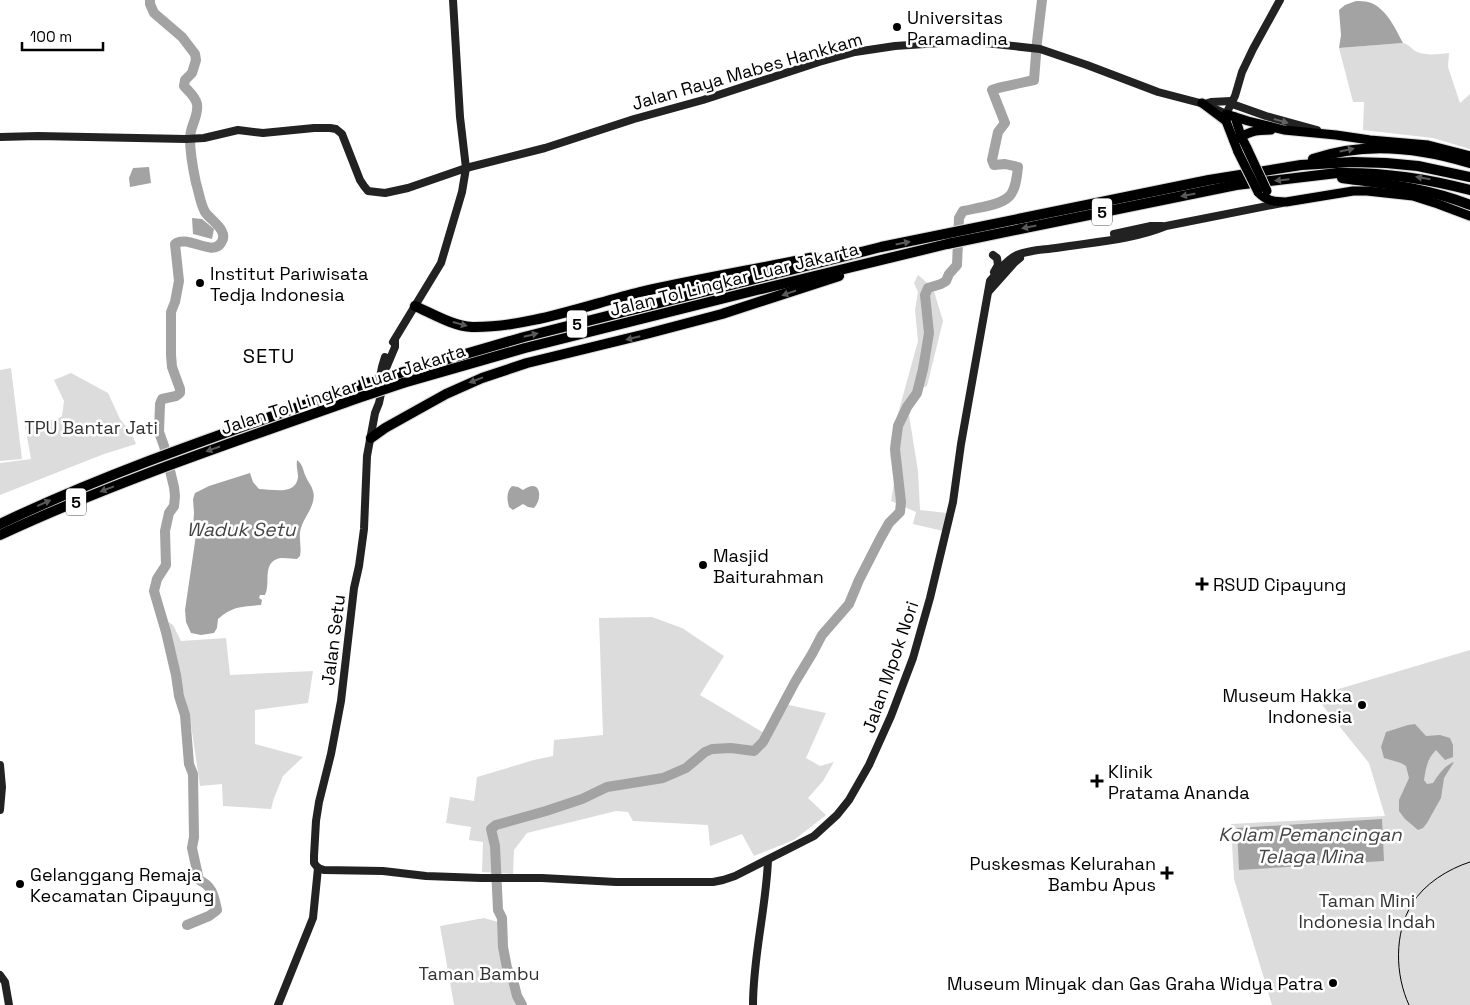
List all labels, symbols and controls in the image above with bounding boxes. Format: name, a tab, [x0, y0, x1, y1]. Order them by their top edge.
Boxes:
place label: Universitas Paramadina	[907, 6, 1008, 50]
scale bar	[22, 20, 104, 52]
marker: Universitas Paramadina	[891, 21, 903, 33]
text: 100 m	[30, 27, 72, 46]
street label: Jalan Raya Mabes Hankkam	[629, 27, 865, 115]
one-way arrow	[1274, 117, 1289, 125]
one-way arrow	[1339, 146, 1355, 154]
one-way arrow	[1414, 174, 1430, 182]
one-way arrow	[1274, 176, 1290, 184]
one-way arrow	[1181, 191, 1196, 199]
road number: 5	[1092, 198, 1112, 226]
one-way arrow	[1022, 223, 1037, 231]
street label: Jalan Tol Lingkar Luar Jakarta	[607, 237, 861, 321]
one-way arrow	[896, 238, 912, 246]
place label: Institut Pariwisata Tedja Indonesia	[210, 262, 368, 306]
marker: Institut Pariwisata Tedja Indonesia	[194, 277, 206, 289]
one-way arrow	[782, 289, 797, 297]
road number: 5	[567, 310, 587, 338]
one-way arrow	[453, 320, 468, 328]
one-way arrow	[524, 331, 539, 339]
one-way arrow	[626, 334, 641, 342]
street label: Jalan Tol Lingkar Luar Jakarta	[218, 339, 468, 439]
district label: SETU	[243, 343, 295, 369]
one-way arrow	[469, 377, 484, 384]
park label: TPU Bantar Jati	[24, 416, 158, 439]
one-way arrow	[205, 446, 220, 453]
one-way arrow	[99, 485, 114, 493]
road number: 5	[66, 488, 86, 516]
one-way arrow	[37, 498, 51, 506]
water label: Waduk Setu	[187, 517, 297, 542]
place label: Masjid Baiturahman	[713, 544, 824, 588]
marker: Masjid Baiturahman	[697, 559, 709, 571]
place label: RSUD Cipayung	[1213, 573, 1346, 596]
marker: RSUD Cipayung	[1195, 577, 1209, 591]
street label: Jalan Setu	[316, 593, 350, 687]
street label: Jalan Mpok Nori	[857, 598, 923, 736]
place label: Museum Hakka Indonesia	[1222, 684, 1352, 728]
marker: Museum Hakka Indonesia	[1356, 699, 1368, 711]
place label: Klinik Pratama Ananda	[1108, 760, 1250, 804]
marker: Klinik Pratama Ananda	[1090, 774, 1104, 788]
water label: Kolam Pemancingan Telaga Mina	[1218, 822, 1402, 869]
place label: Puskesmas Kelurahan Bambu Apus	[970, 852, 1156, 896]
place label: Gelanggang Remaja Kecamatan Cipayung	[30, 863, 214, 907]
marker: Puskesmas Kelurahan Bambu Apus	[1160, 866, 1174, 880]
marker: Gelanggang Remaja Kecamatan Cipayung	[14, 878, 26, 890]
park label: Taman Mini Indonesia Indah	[1298, 889, 1436, 933]
park label: Taman Bambu	[418, 962, 540, 985]
place label: Museum Minyak dan Gas Graha Widya Patra	[947, 972, 1323, 995]
marker: Museum Minyak dan Gas Graha Widya Patra	[1327, 977, 1339, 989]

